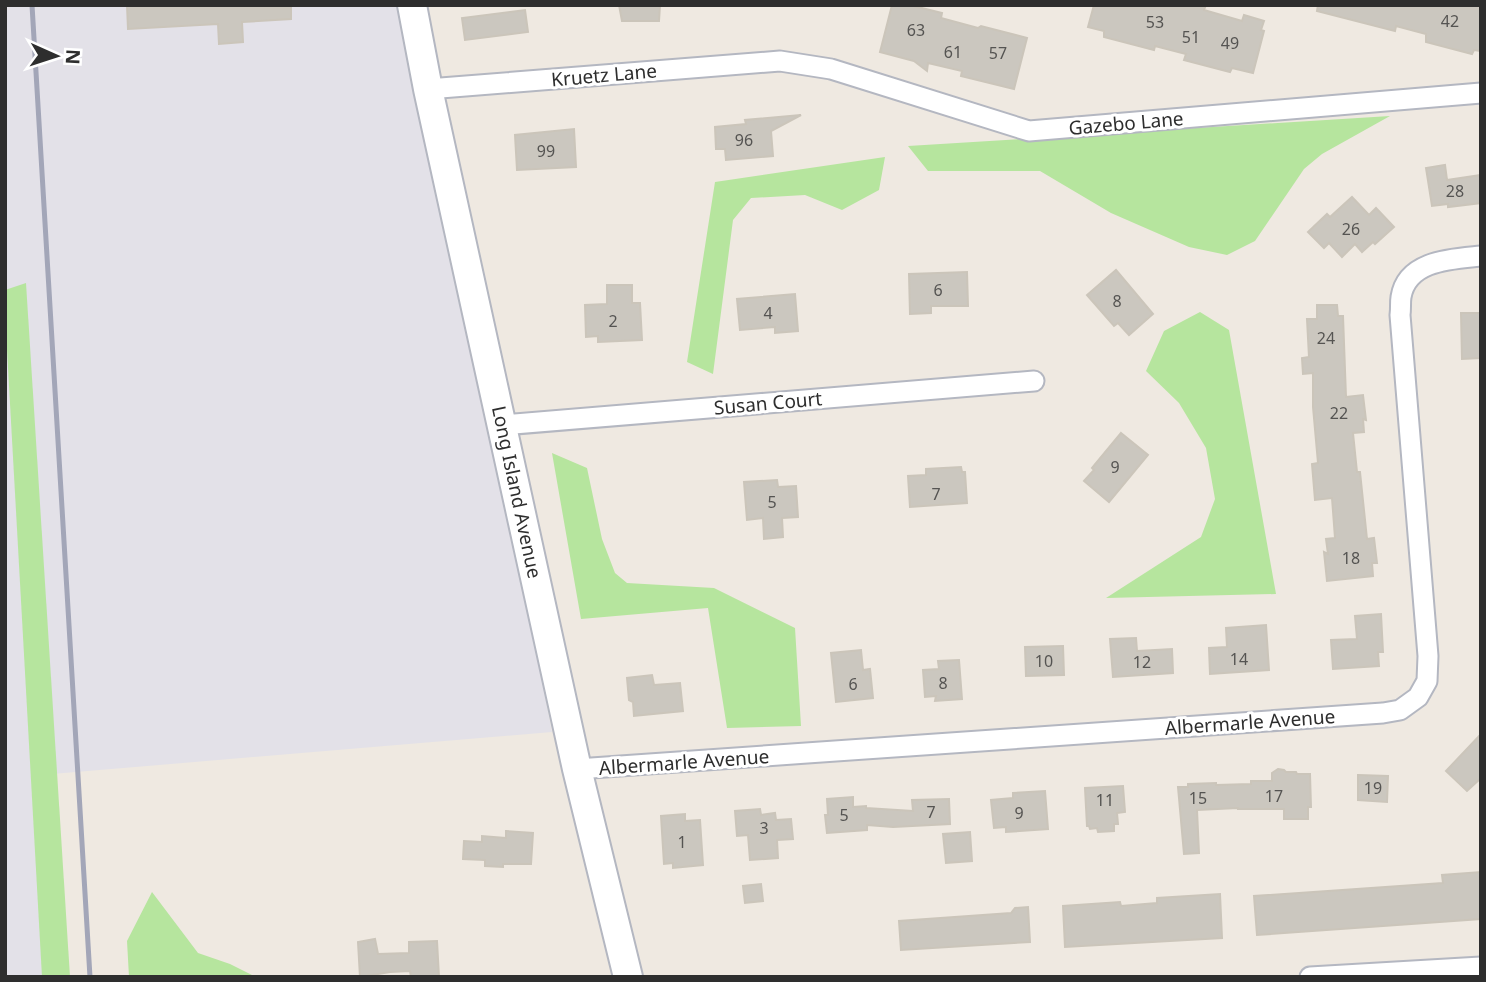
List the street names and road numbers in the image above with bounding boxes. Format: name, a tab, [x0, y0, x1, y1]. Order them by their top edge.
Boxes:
street label: Kruetz Lane	[550, 57, 658, 93]
street label: Gazebo Lane	[1067, 105, 1185, 141]
street label: Susan Court	[713, 385, 823, 421]
street label: Long Island Avenue	[486, 403, 548, 581]
street label: Albermarle Avenue	[1164, 703, 1336, 741]
street label: Albermarle Avenue	[598, 743, 770, 781]

